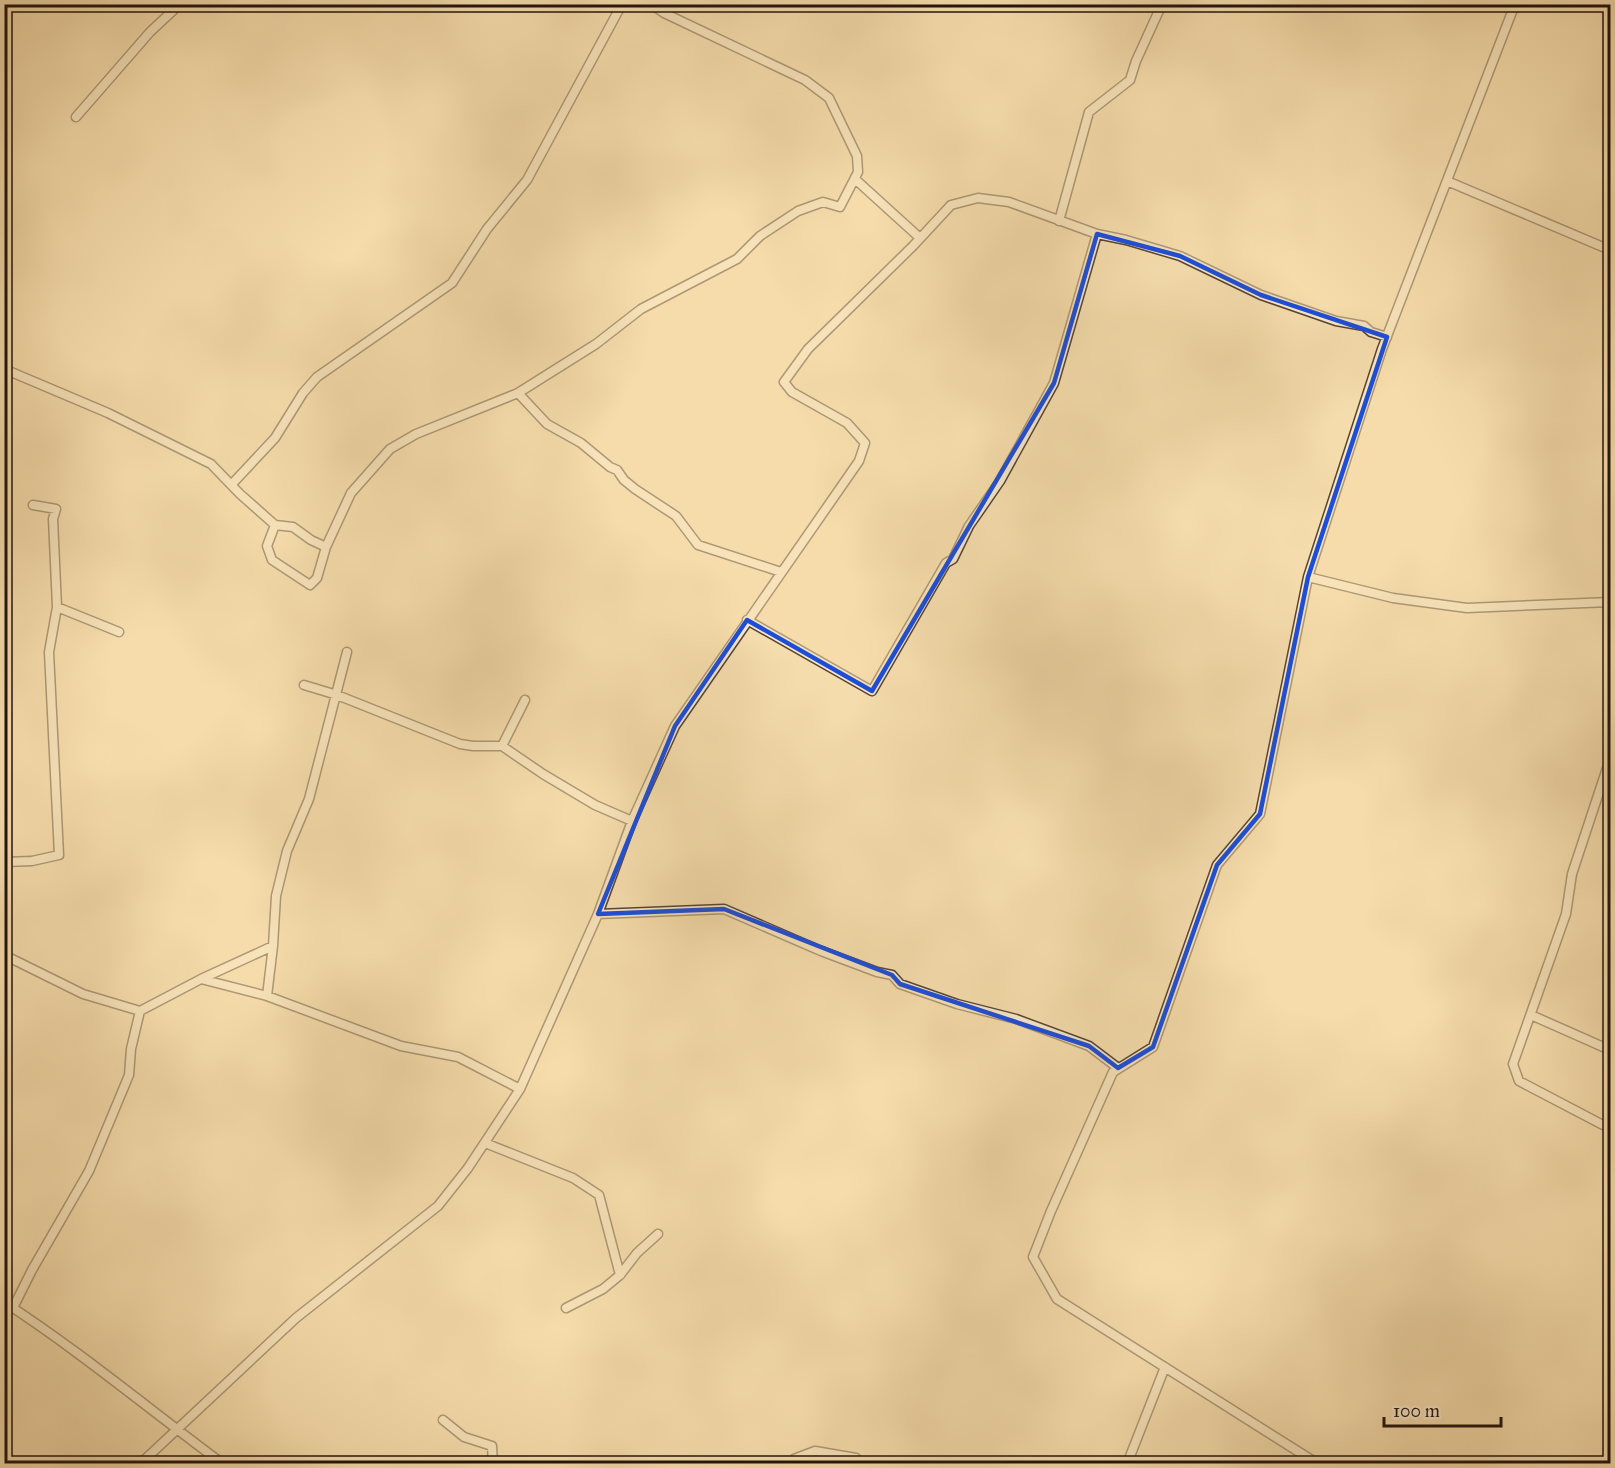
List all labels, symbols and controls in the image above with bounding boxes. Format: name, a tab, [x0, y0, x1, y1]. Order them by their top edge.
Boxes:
scale bar	[1384, 1390, 1501, 1428]
text: 100 m	[1393, 1400, 1440, 1422]

